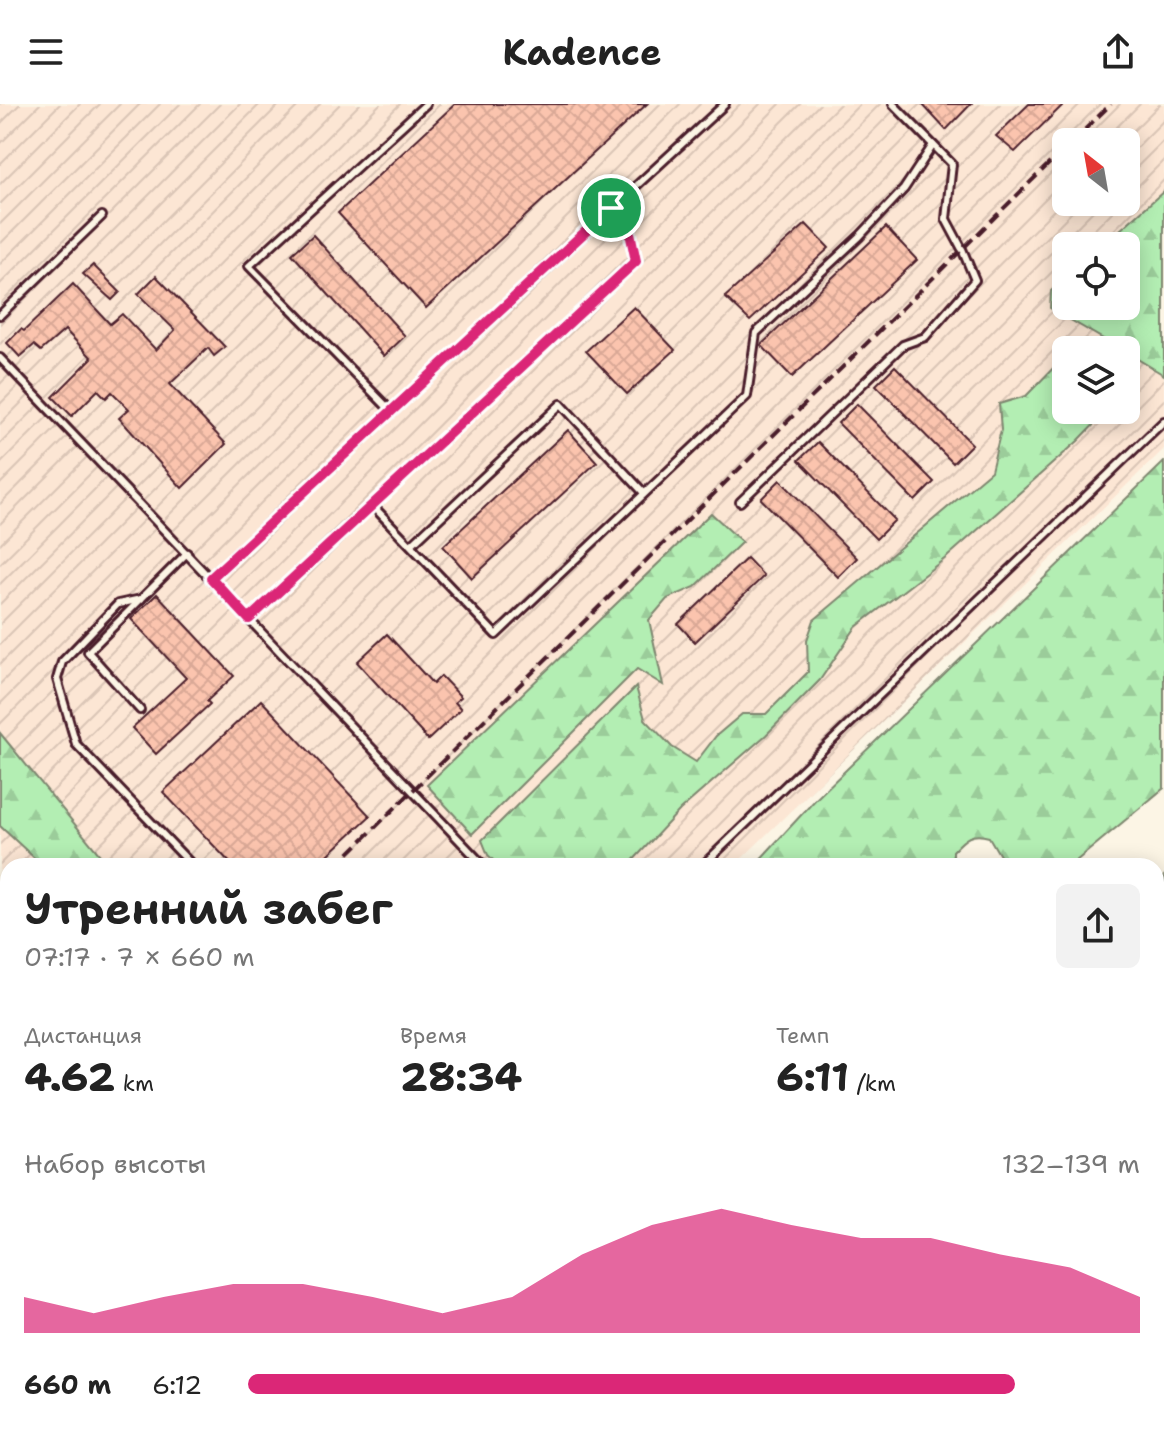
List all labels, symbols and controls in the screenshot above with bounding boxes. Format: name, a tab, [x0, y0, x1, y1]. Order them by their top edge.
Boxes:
text: Kadence	[502, 28, 662, 77]
icon: menu	[24, 30, 68, 74]
icon: share	[1096, 30, 1140, 74]
north arrow	[1052, 128, 1140, 216]
map controls	[1052, 128, 1140, 424]
pin	[577, 174, 645, 242]
icon: arrive	[589, 186, 633, 230]
button: locate	[1052, 232, 1140, 320]
button: layers	[1052, 336, 1140, 424]
text: Утренний забег	[24, 879, 393, 938]
button: share	[1056, 884, 1140, 968]
text: 07:17 · 7 × 660 m	[24, 939, 255, 974]
text: Дистанция	[24, 1021, 142, 1050]
text: Время	[400, 1021, 467, 1050]
text: Темп	[776, 1021, 829, 1050]
text: 4.62	[24, 1050, 115, 1104]
text: 28:34	[400, 1050, 522, 1104]
text: 6:11	[776, 1050, 849, 1104]
text: km	[115, 1069, 154, 1098]
text: /km	[849, 1069, 896, 1098]
text: Набор высоты	[24, 1146, 206, 1181]
text: 132–139 m	[1002, 1146, 1140, 1181]
text: 660 m	[24, 1367, 111, 1402]
text: 6:12	[152, 1367, 202, 1402]

